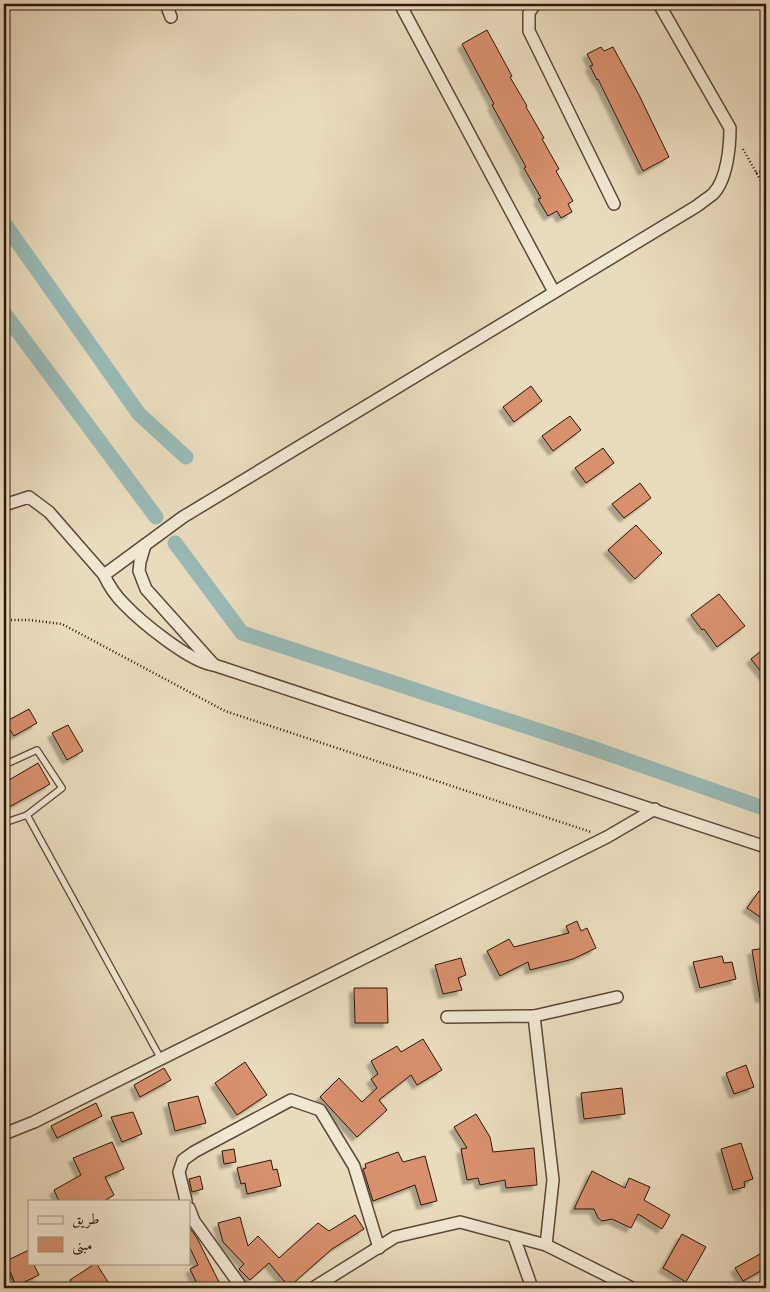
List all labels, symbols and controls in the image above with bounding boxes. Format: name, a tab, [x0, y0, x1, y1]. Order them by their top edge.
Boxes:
legend	[28, 1200, 190, 1264]
text: طريق	[72, 1210, 99, 1229]
text: مبنى	[72, 1236, 92, 1256]

